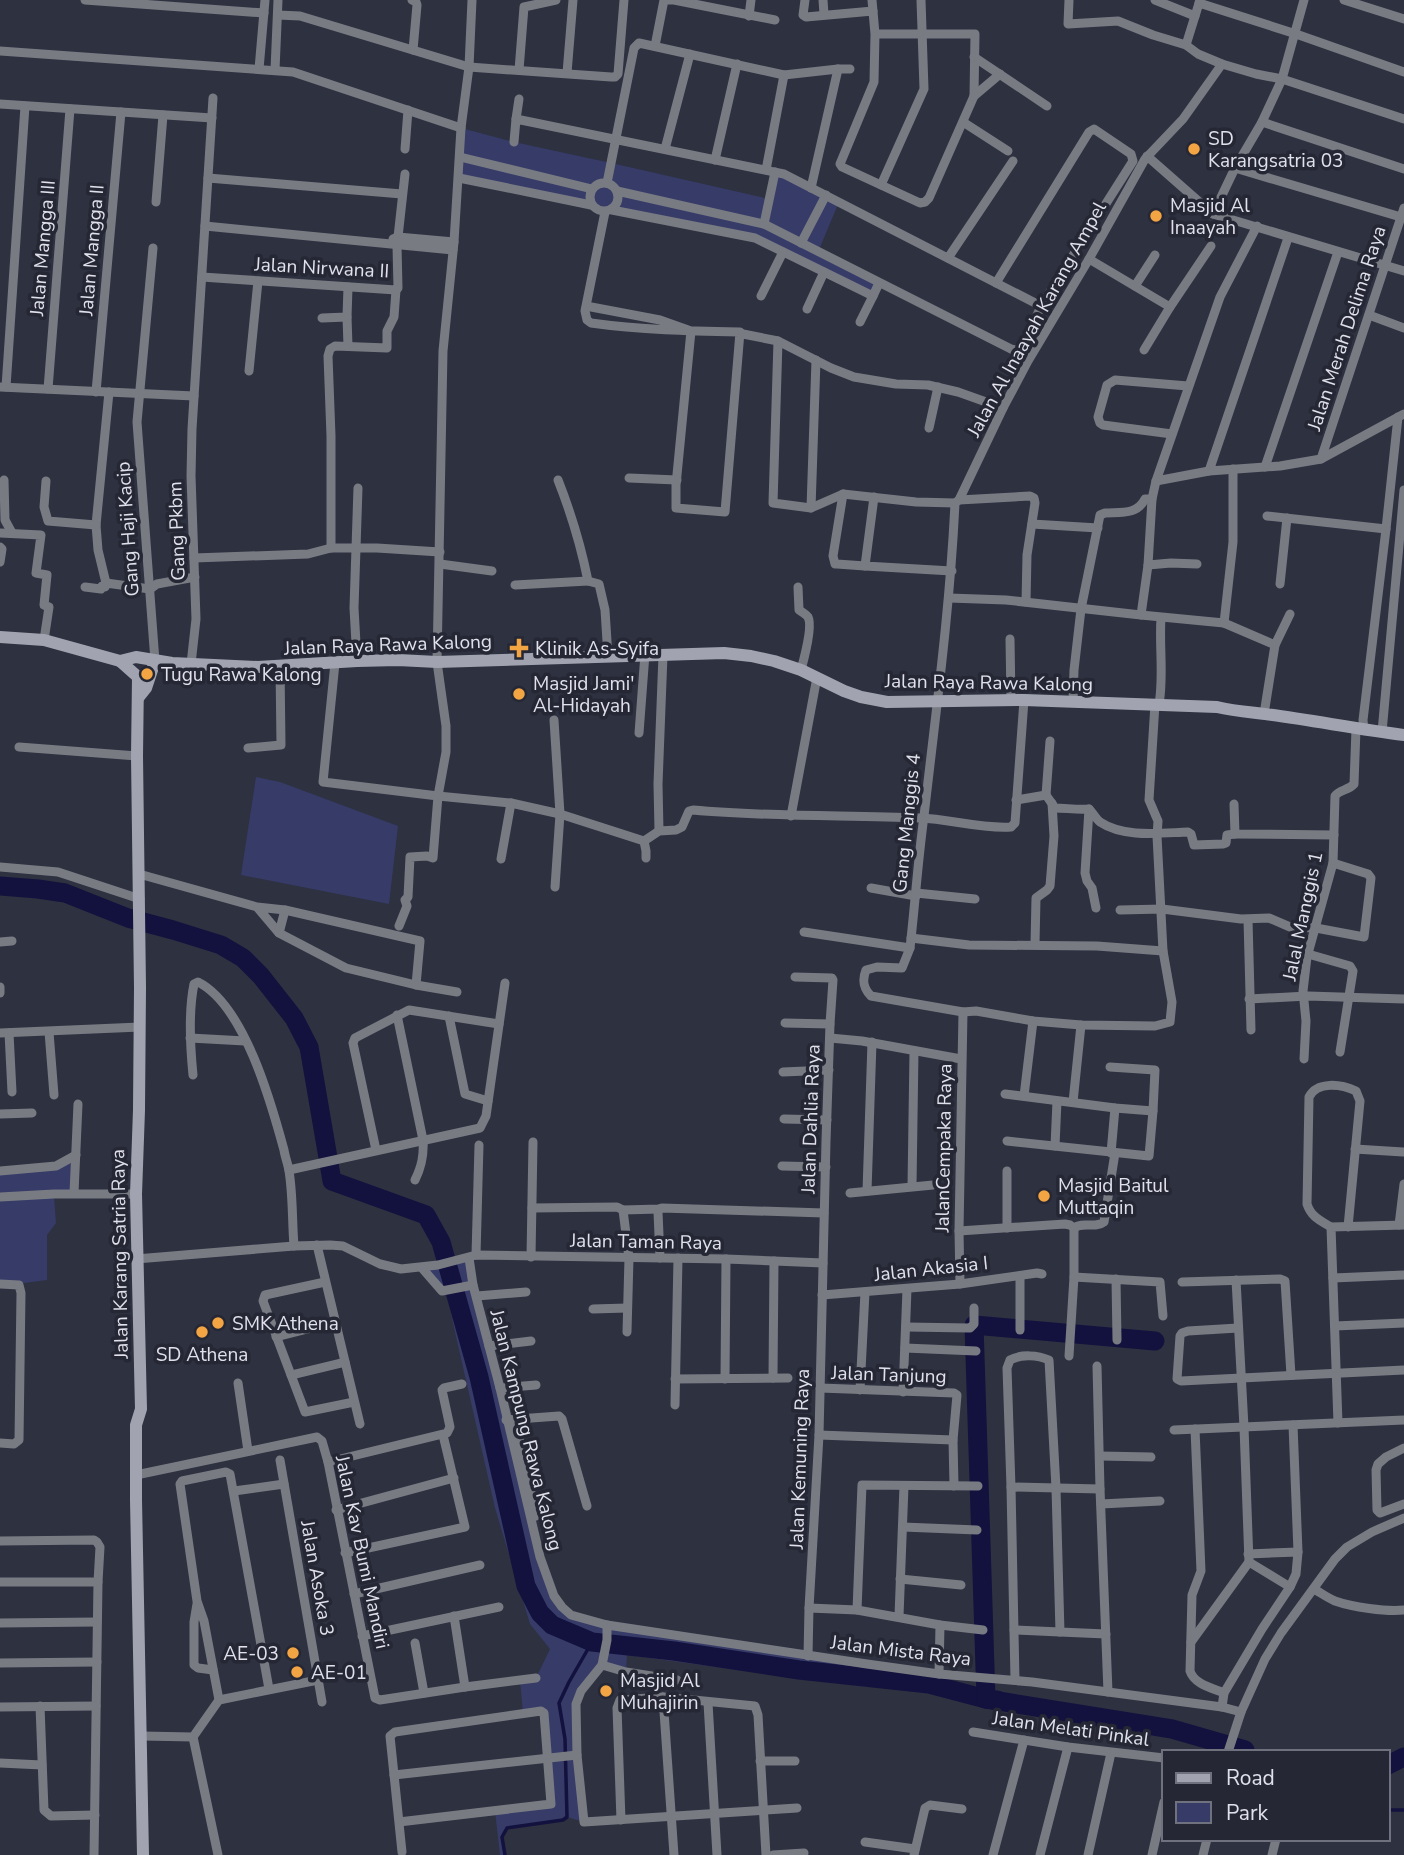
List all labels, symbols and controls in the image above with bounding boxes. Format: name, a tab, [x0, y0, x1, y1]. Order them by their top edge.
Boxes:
place label: SD Karangsatria 03	[1208, 126, 1343, 174]
marker: SD Karangsatria 03	[1186, 141, 1202, 157]
street label: Jalan Mangga III	[24, 179, 62, 318]
street label: Jalan Mangga II	[73, 183, 111, 318]
place label: Masjid Al Inaayah	[1170, 193, 1250, 241]
street label: Jalan Al Inaayah Karang Ampel	[961, 197, 1113, 443]
marker: Masjid Al Inaayah	[1148, 208, 1164, 224]
street label: Jalan Merah Delima Raya	[1301, 222, 1392, 435]
street label: Jalan Nirwana II	[253, 251, 390, 285]
street label: Gang Haji Kacip	[110, 461, 146, 597]
street label: Gang Pkbm	[162, 481, 192, 581]
street label: Jalan Raya Rawa Kalong	[283, 628, 492, 662]
place label: Klinik As-Syifa	[535, 636, 659, 662]
marker: Klinik As-Syifa	[509, 638, 529, 658]
place label: Tugu Rawa Kalong	[161, 662, 322, 688]
marker: Tugu Rawa Kalong	[139, 666, 155, 682]
street label: Jalan Raya Rawa Kalong	[884, 668, 1093, 698]
place label: Masjid Jami' Al-Hidayah	[533, 671, 634, 719]
marker: Masjid Jami' Al-Hidayah	[511, 686, 527, 702]
street label: Gang Manggis 4	[887, 752, 927, 894]
street label: Jalal Manggis 1	[1276, 849, 1329, 984]
street label: Jalan Dahlia Raya	[795, 1044, 827, 1195]
street label: JalanCempaka Raya	[930, 1063, 958, 1234]
street label: Jalan Karang Satria Raya	[105, 1149, 135, 1360]
place label: Masjid Baitul Muttaqin	[1058, 1173, 1169, 1221]
marker: Masjid Baitul Muttaqin	[1036, 1188, 1052, 1204]
street label: Jalan Taman Raya	[569, 1228, 722, 1256]
street label: Jalan Akasia I	[872, 1250, 989, 1288]
street label: Jalan Kampung Rawa Kalong	[483, 1306, 569, 1554]
place label: SMK Athena	[232, 1311, 339, 1337]
marker: SMK Athena	[210, 1315, 226, 1331]
marker: SD Athena	[194, 1324, 210, 1340]
place label: SD Athena	[156, 1342, 248, 1368]
street label: Jalan Tanjung	[830, 1360, 947, 1390]
street label: Jalan Kemuning Raya	[784, 1368, 816, 1551]
street label: Jalan Kav Bumi Mandiri	[329, 1452, 395, 1651]
street label: Jalan Asoka 3	[294, 1517, 340, 1638]
street label: Jalan Mista Raya	[828, 1629, 973, 1672]
place label: AE-03	[223, 1641, 279, 1667]
marker: AE-03	[285, 1645, 301, 1661]
place label: AE-01	[311, 1660, 367, 1686]
marker: AE-01	[289, 1664, 305, 1680]
place label: Masjid Al Muhajirin	[620, 1668, 700, 1716]
marker: Masjid Al Muhajirin	[598, 1683, 614, 1699]
street label: Jalan Melati Pinkal	[990, 1705, 1151, 1753]
legend	[1162, 1750, 1390, 1841]
text: Road	[1226, 1764, 1275, 1792]
text: Park	[1226, 1799, 1268, 1827]

